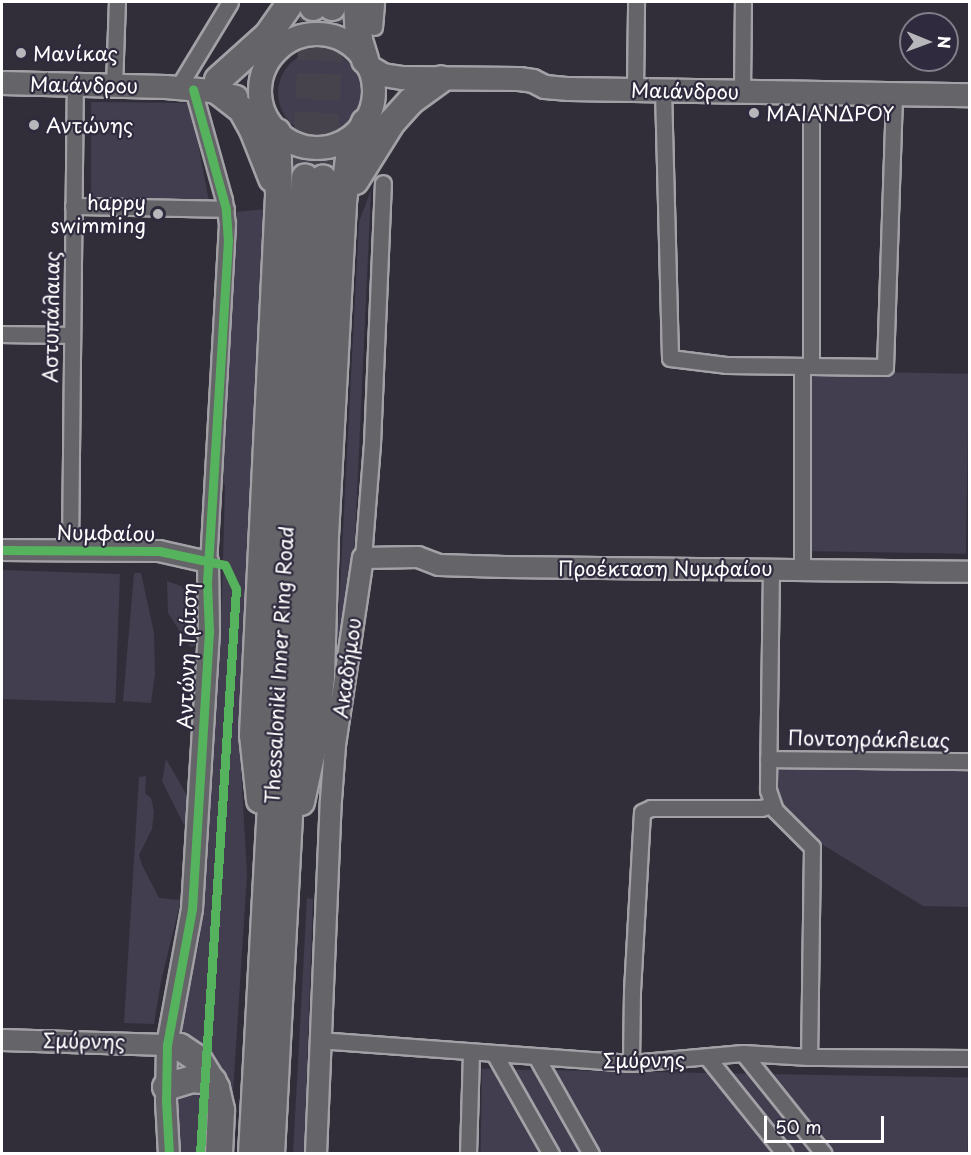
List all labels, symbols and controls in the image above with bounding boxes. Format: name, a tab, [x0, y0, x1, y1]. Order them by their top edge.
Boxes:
north arrow	[899, 12, 959, 72]
text: N	[933, 36, 957, 49]
place label: Μανίκας	[33, 41, 118, 65]
marker: Μανίκας	[14, 46, 28, 60]
street label: Μαιάνδρου	[30, 72, 138, 98]
street label: Μαιάνδρου	[631, 78, 739, 104]
place label: ΜΑΙΑΝΔΡΟΥ	[766, 101, 894, 125]
marker: ΜΑΙΑΝΔΡΟΥ	[747, 106, 761, 120]
place label: Αντώνης	[46, 113, 133, 137]
marker: Αντώνης	[27, 118, 41, 132]
place label: happy swimming	[51, 190, 146, 237]
marker: happy swimming	[151, 207, 165, 221]
street label: Αστυπάλαιας	[38, 251, 64, 383]
street label: Νυμφαίου	[56, 520, 156, 546]
street label: Thessaloniki Inner Ring Road	[260, 524, 298, 806]
street label: Προέκταση Νυμφαίου	[557, 556, 773, 580]
street label: Αντώνη Τρίτση	[172, 582, 202, 730]
street label: Ακαδήμου	[328, 616, 366, 720]
street label: Ποντοηράκλειας	[788, 726, 950, 752]
street label: Σμύρνης	[43, 1028, 125, 1054]
street label: Σμύρνης	[603, 1047, 685, 1073]
scale bar	[767, 1104, 887, 1142]
text: 50 m	[775, 1113, 822, 1140]

